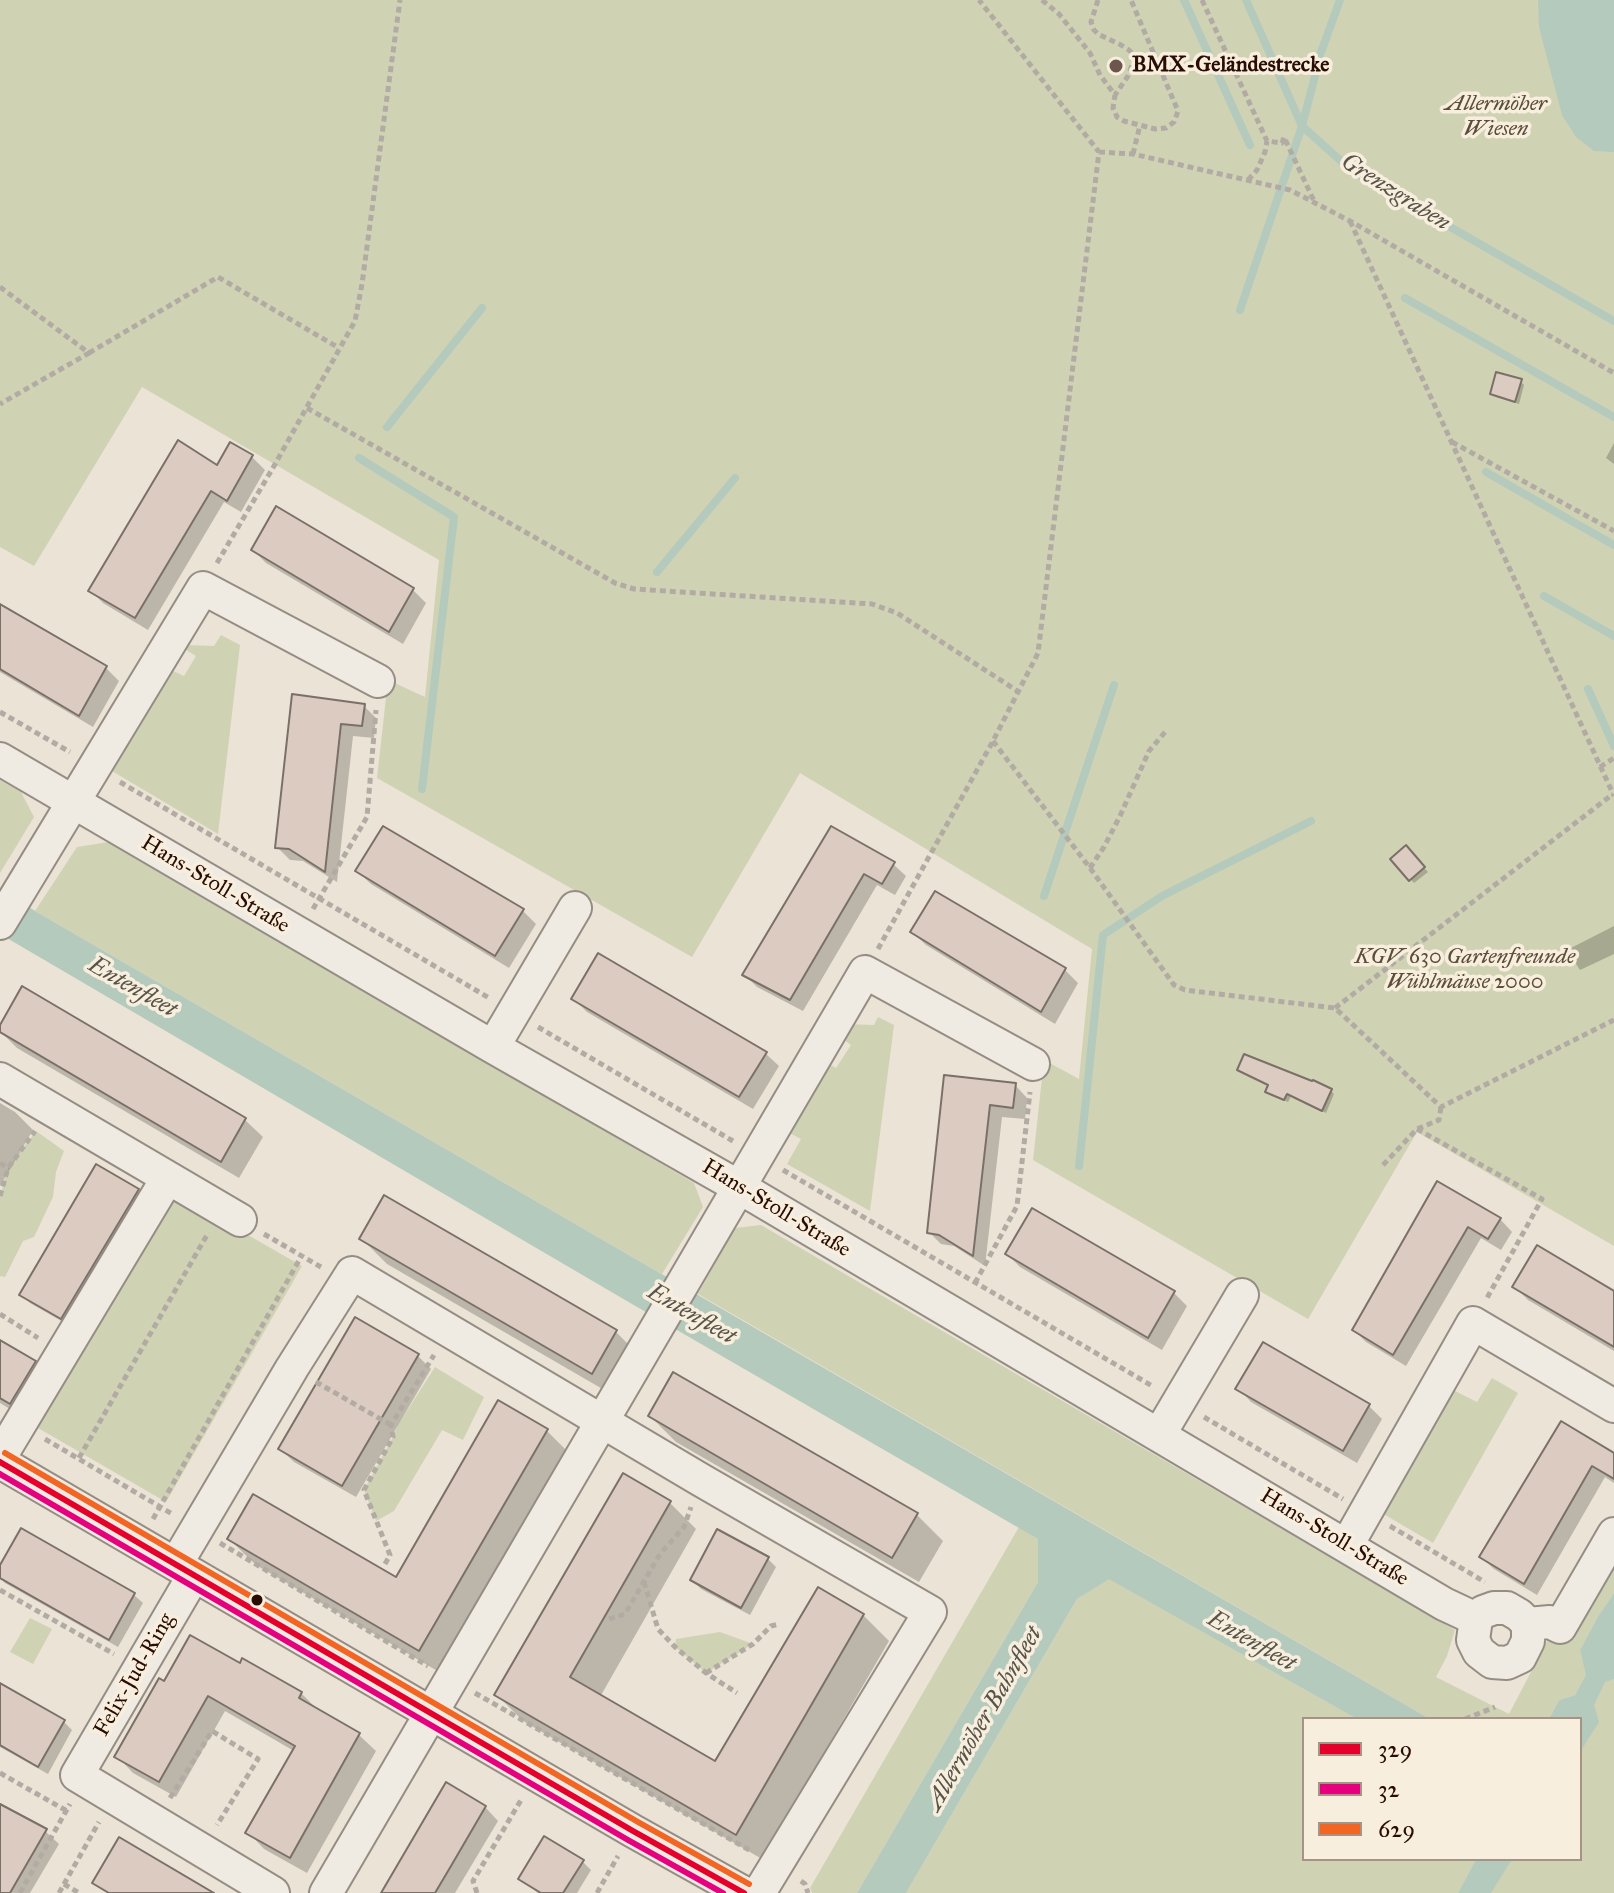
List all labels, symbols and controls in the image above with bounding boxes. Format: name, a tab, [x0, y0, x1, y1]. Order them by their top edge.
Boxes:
place label: BMX-Geländestrecke	[1132, 53, 1329, 79]
marker: BMX-Geländestrecke	[1107, 57, 1125, 75]
park label: Allermöher Wiesen	[1445, 92, 1547, 144]
water label: Grenzgraben	[1335, 148, 1455, 238]
street label: Hans-Stoll-Straße	[136, 830, 294, 940]
park label: KGV 630 Gartenfreunde Wühlmäuse 2000	[1355, 945, 1575, 996]
water label: Entenfleet	[83, 951, 181, 1025]
street label: Hans-Stoll-Straße	[697, 1154, 855, 1264]
water label: Entenfleet	[642, 1278, 740, 1352]
street label: Hans-Stoll-Straße	[1255, 1483, 1413, 1593]
unlabelled marker	[249, 1592, 265, 1608]
water label: Entenfleet	[1202, 1605, 1300, 1679]
street label: Felix-Jud-Ring	[89, 1609, 181, 1741]
water label: Allermöher Bahnfleet	[921, 1622, 1049, 1816]
legend	[1302, 1717, 1582, 1861]
text: 329	[1378, 1734, 1412, 1764]
text: 32	[1378, 1774, 1399, 1804]
text: 629	[1378, 1814, 1415, 1844]

